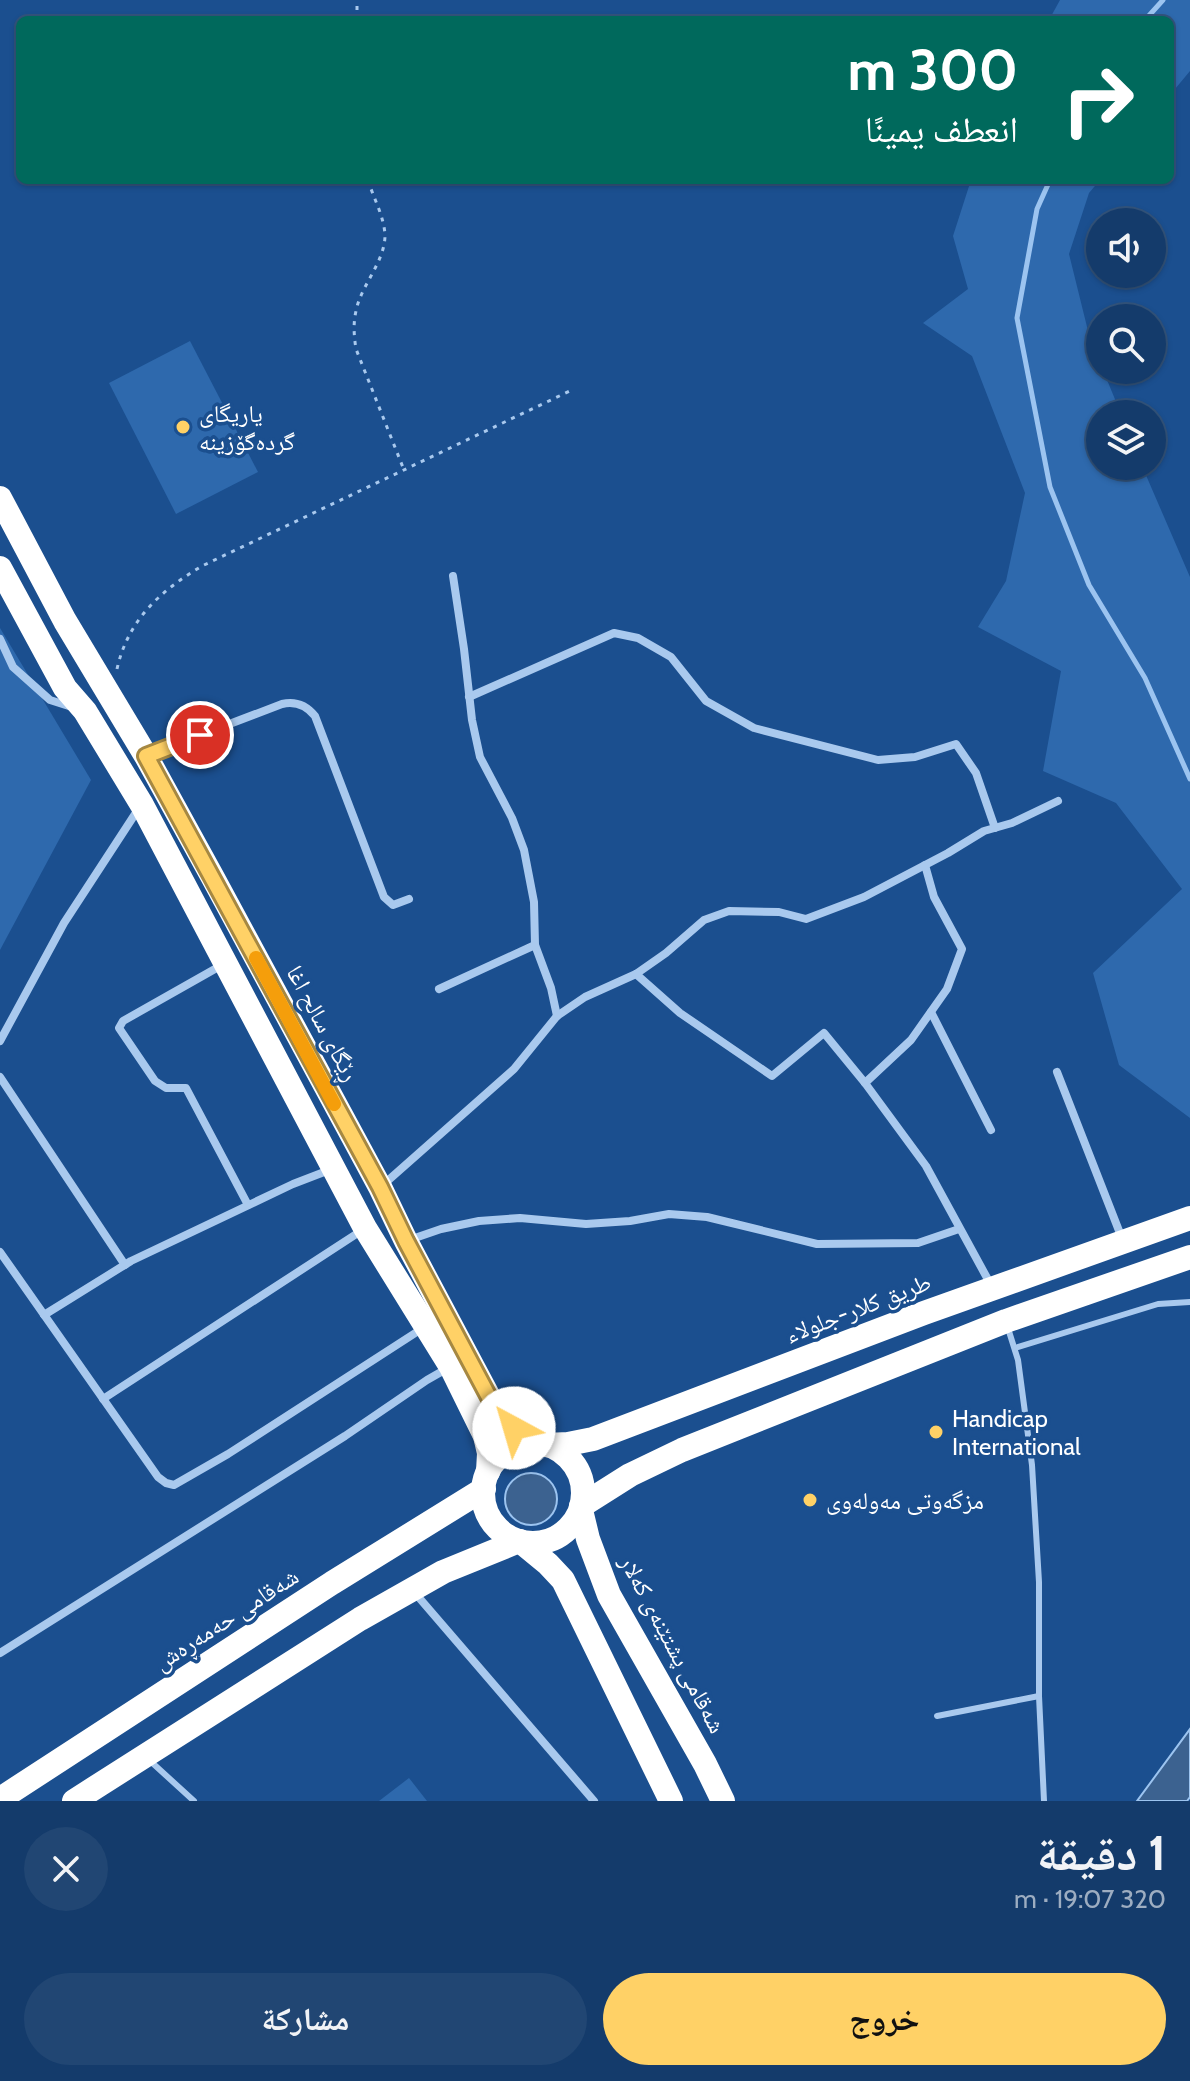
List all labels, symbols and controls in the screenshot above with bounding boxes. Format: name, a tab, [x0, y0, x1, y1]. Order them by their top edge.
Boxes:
text: 300 m	[847, 36, 1018, 104]
icon: right	[1046, 48, 1150, 152]
text: انعطف يمينًا	[865, 107, 1018, 151]
map controls	[1086, 208, 1166, 480]
button: sound	[1086, 208, 1166, 288]
button: search	[1086, 304, 1166, 384]
place label: یاریگای گردەگۆزینە	[199, 399, 295, 456]
button: layers	[1086, 400, 1166, 480]
marker: یاریگای گردەگۆزینە	[174, 418, 192, 436]
pin	[166, 701, 234, 769]
icon: arrive	[178, 713, 222, 757]
street label: ڕێگای سالح اغا	[277, 960, 366, 1088]
street label: طريق كلار-جلولاء	[781, 1267, 935, 1349]
position arrow	[472, 1386, 556, 1470]
place label: Handicap International	[952, 1404, 1081, 1461]
marker: Handicap International	[927, 1423, 945, 1441]
place label: مزگەوتی مەولەوی	[826, 1486, 984, 1515]
marker: مزگەوتی مەولەوی	[801, 1491, 819, 1509]
street label: شەقامی پشتێنەی کەلار	[613, 1549, 732, 1738]
street label: شەقامی حەمەڕەش	[148, 1561, 306, 1680]
text: 1 دقيقة	[1037, 1824, 1166, 1882]
button: close	[24, 1827, 108, 1911]
text: 320 m · 19:07	[1014, 1883, 1166, 1915]
button: مشاركة	[24, 1973, 587, 2065]
button: خروج	[603, 1973, 1166, 2065]

